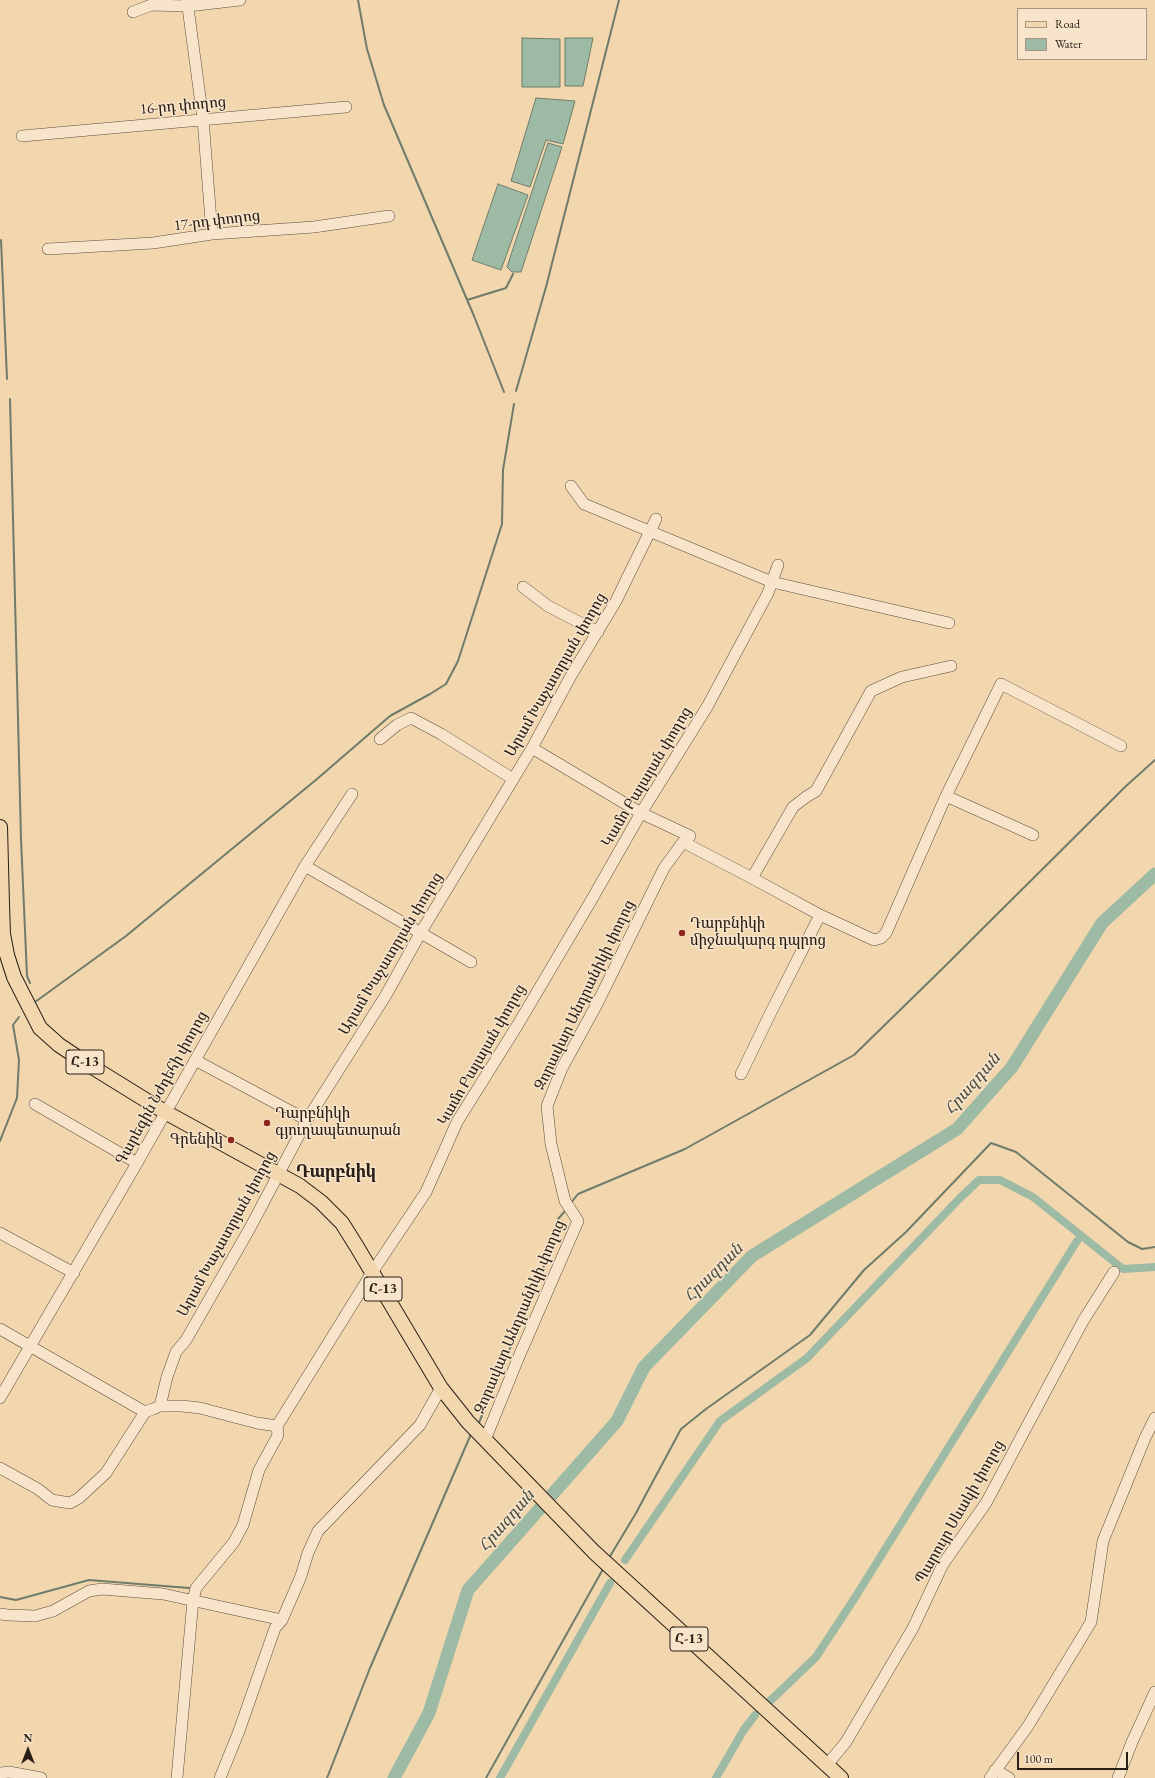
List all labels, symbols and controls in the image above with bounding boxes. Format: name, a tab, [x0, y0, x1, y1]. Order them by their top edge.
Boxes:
legend	[1017, 8, 1147, 60]
text: Road	[1055, 16, 1080, 32]
text: Water	[1055, 36, 1082, 52]
street label: 16-րդ փողոց	[139, 93, 227, 119]
street label: 17-րդ փողոց	[173, 207, 261, 235]
street label: Արամ Խաչատրյան փողոց	[502, 590, 610, 760]
street label: Կամո Բալայան փողոց	[598, 704, 696, 850]
street label: Արամ Խաչատրյան փողոց	[335, 869, 447, 1039]
street label: Զորավար Անդրանիկի փողոց	[531, 897, 639, 1093]
place label: Դարբնիկի միջնակարգ դպրոց	[690, 915, 826, 950]
marker: Դարբնիկի միջնակարգ դպրոց	[677, 928, 687, 938]
street label: Կամո Բալայան փողոց	[434, 981, 530, 1129]
street label: Գարեգին Նժդեհի փողոց	[112, 1008, 212, 1168]
water label: Հրազդան	[941, 1049, 1005, 1119]
road number: Հ-13	[66, 1050, 104, 1074]
place label: Դարբնիկի գյուղապետարան	[275, 1105, 401, 1140]
marker: Դարբնիկի գյուղապետարան	[262, 1118, 272, 1128]
place label: Գրենիկ	[170, 1131, 223, 1149]
marker: Գրենիկ	[226, 1135, 236, 1145]
street label: Արամ Խաչատրյան փողոց	[174, 1148, 280, 1320]
district label: Դարբնիկ	[296, 1162, 376, 1182]
street label: Զորավար Անդրանիկի փողոց	[471, 1217, 569, 1417]
water label: Հրազդան	[681, 1240, 747, 1306]
road number: Հ-13	[364, 1277, 402, 1301]
street label: Պարույր Սևակի փողոց	[911, 1437, 1009, 1587]
water label: Հրազդան	[475, 1486, 539, 1556]
road number: Հ-13	[670, 1627, 708, 1651]
north arrow	[8, 1730, 48, 1770]
text: N	[24, 1731, 32, 1745]
scale bar	[1019, 1744, 1130, 1770]
text: 100 m	[1024, 1751, 1053, 1767]

